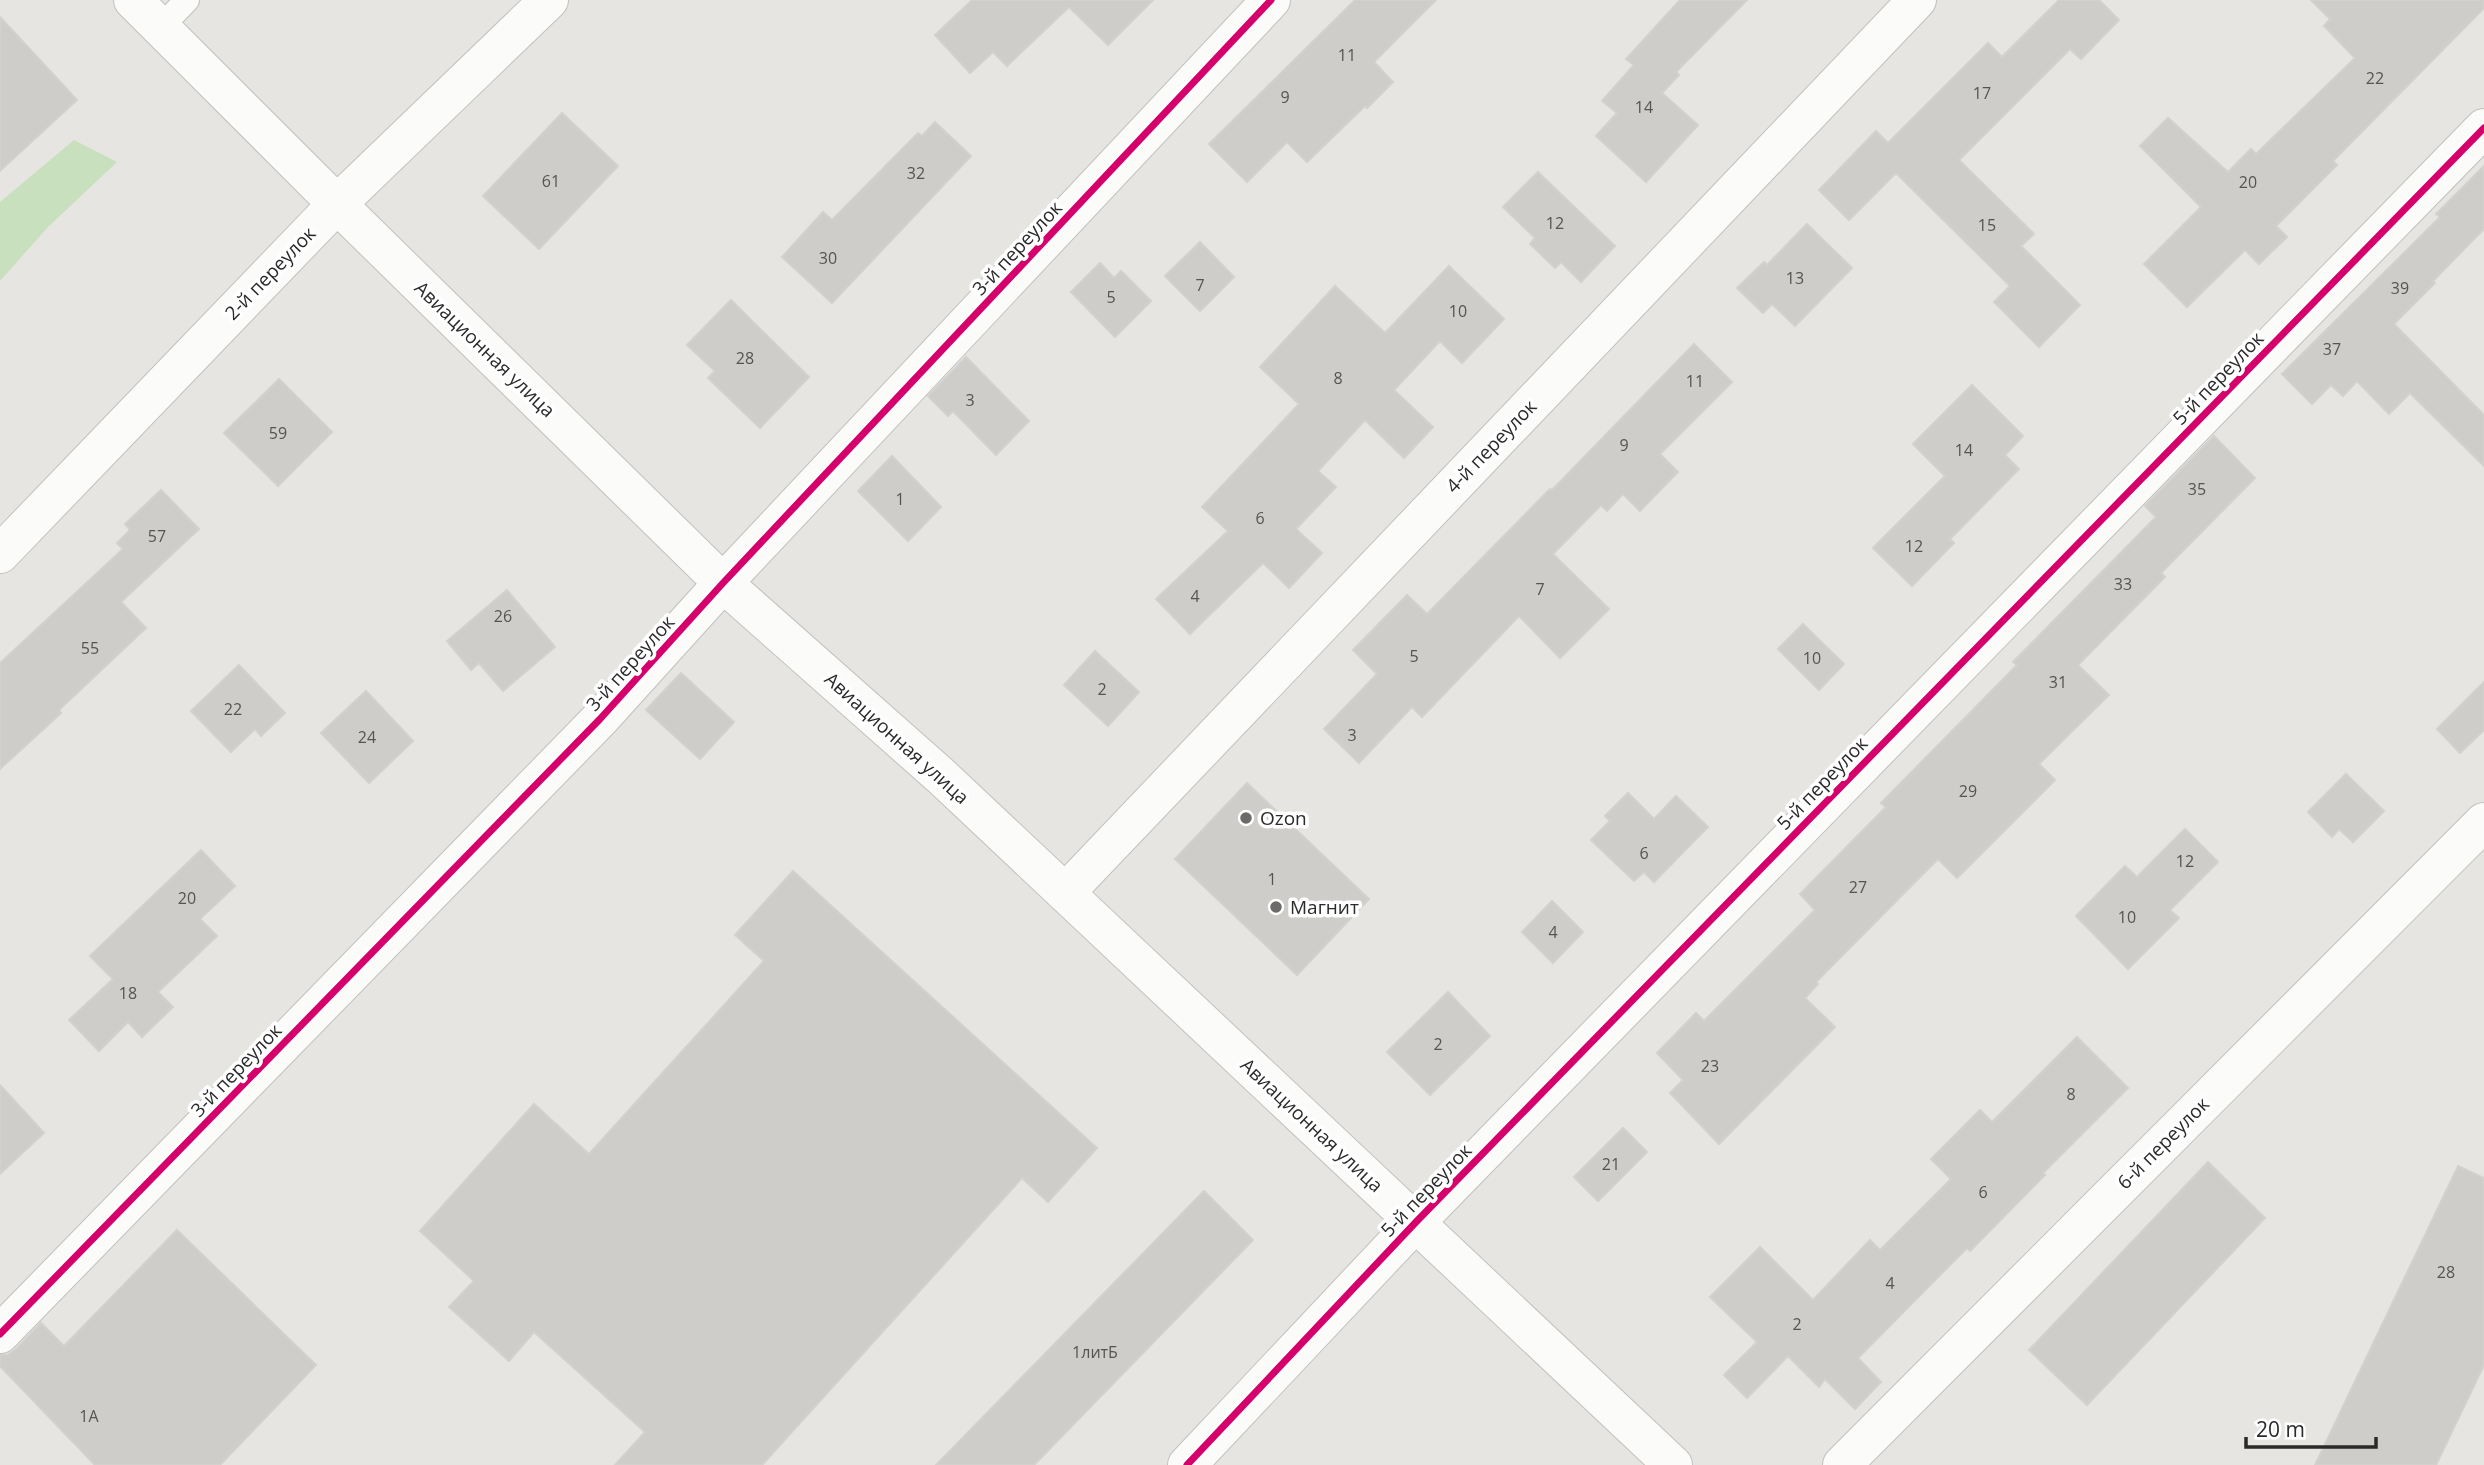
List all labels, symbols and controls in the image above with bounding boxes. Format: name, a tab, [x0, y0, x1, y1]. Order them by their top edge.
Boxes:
house number: 11	[1338, 44, 1356, 66]
house number: 22	[2366, 67, 2384, 89]
house number: 17	[1973, 82, 1991, 104]
house number: 9	[1280, 86, 1290, 108]
house number: 14	[1635, 96, 1653, 118]
house number: 32	[907, 162, 925, 184]
house number: 61	[542, 170, 560, 192]
house number: 20	[2239, 171, 2257, 193]
street label: 3-й переулок	[966, 195, 1068, 301]
house number: 12	[1546, 212, 1564, 234]
house number: 15	[1978, 214, 1996, 236]
street label: 2-й переулок	[219, 221, 321, 325]
house number: 30	[819, 247, 837, 269]
house number: 13	[1786, 267, 1804, 289]
house number: 7	[1195, 274, 1205, 296]
street label: Авиационная улица	[409, 275, 561, 423]
house number: 39	[2391, 277, 2409, 299]
house number: 5	[1106, 286, 1116, 308]
house number: 10	[1449, 300, 1467, 322]
street label: 5-й переулок	[2167, 326, 2269, 430]
house number: 37	[2323, 338, 2341, 360]
house number: 28	[736, 347, 754, 369]
house number: 8	[1333, 367, 1343, 389]
house number: 11	[1686, 370, 1704, 392]
house number: 3	[965, 389, 975, 411]
street label: 4-й переулок	[1440, 394, 1542, 498]
house number: 59	[269, 422, 287, 444]
house number: 9	[1619, 434, 1629, 456]
house number: 14	[1955, 439, 1973, 461]
house number: 35	[2188, 478, 2206, 500]
house number: 1	[895, 488, 905, 510]
house number: 6	[1255, 507, 1265, 529]
house number: 57	[148, 525, 166, 547]
house number: 12	[1905, 535, 1923, 557]
house number: 33	[2114, 573, 2132, 595]
house number: 7	[1535, 578, 1545, 600]
house number: 4	[1190, 585, 1200, 607]
house number: 26	[494, 605, 512, 627]
street label: 3-й переулок	[580, 609, 680, 716]
house number: 55	[81, 637, 99, 659]
house number: 5	[1409, 645, 1419, 667]
house number: 10	[1803, 647, 1821, 669]
street label: Авиационная улица	[819, 666, 975, 810]
house number: 31	[2049, 671, 2067, 693]
house number: 2	[1097, 678, 1107, 700]
house number: 22	[224, 698, 242, 720]
house number: 3	[1347, 724, 1357, 746]
house number: 24	[358, 726, 376, 748]
street label: 5-й переулок	[1771, 731, 1873, 835]
house number: 29	[1959, 780, 1977, 802]
place label: Ozon	[1260, 805, 1307, 831]
marker: Ozon	[1238, 810, 1254, 826]
house number: 6	[1639, 842, 1649, 864]
house number: 12	[2176, 850, 2194, 872]
house number: 1	[1267, 868, 1277, 890]
house number: 27	[1849, 876, 1867, 898]
house number: 20	[178, 887, 196, 909]
place label: Магнит	[1290, 894, 1359, 920]
marker: Магнит	[1268, 899, 1284, 915]
house number: 10	[2118, 906, 2136, 928]
house number: 4	[1548, 921, 1558, 943]
house number: 18	[119, 982, 137, 1004]
street label: 3-й переулок	[185, 1018, 287, 1122]
house number: 2	[1433, 1033, 1443, 1055]
street label: Авиационная улица	[1235, 1052, 1389, 1198]
house number: 23	[1701, 1055, 1719, 1077]
house number: 8	[2066, 1083, 2076, 1105]
street label: 6-й переулок	[2111, 1091, 2215, 1195]
street label: 5-й переулок	[1375, 1138, 1477, 1242]
house number: 21	[1602, 1153, 1620, 1175]
house number: 6	[1978, 1181, 1988, 1203]
house number: 28	[2437, 1261, 2455, 1283]
house number: 4	[1885, 1272, 1895, 1294]
house number: 2	[1792, 1313, 1802, 1335]
house number: 1литБ	[1072, 1341, 1118, 1363]
house number: 1А	[79, 1405, 100, 1427]
scale bar	[2246, 1406, 2376, 1450]
text: 20 m	[2256, 1415, 2305, 1443]

